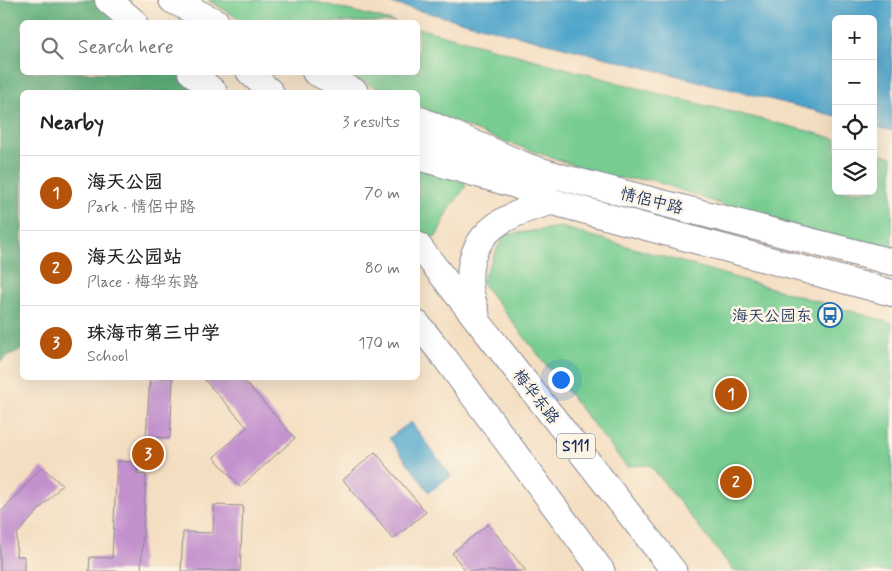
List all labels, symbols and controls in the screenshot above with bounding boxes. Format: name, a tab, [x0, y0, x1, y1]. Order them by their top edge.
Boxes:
map controls	[832, 15, 877, 195]
button: +	[832, 15, 877, 60]
search box	[20, 20, 420, 75]
icon: search	[38, 34, 66, 62]
text: Search here	[78, 35, 174, 60]
button: −	[832, 60, 877, 105]
button: locate	[832, 105, 877, 150]
text: Nearby	[40, 109, 104, 137]
text: 3 results	[342, 112, 400, 133]
button: layers	[832, 150, 877, 195]
text: 海天公园	[87, 170, 163, 195]
text: 1	[52, 183, 60, 204]
text: 70 m	[364, 183, 400, 204]
street label: 情侶中路	[618, 184, 685, 219]
text: Park · 情侶中路	[87, 197, 195, 218]
text: 海天公园站	[87, 245, 182, 270]
text: 2	[52, 258, 60, 279]
text: 80 m	[365, 258, 400, 279]
text: Place · 梅华东路	[87, 272, 199, 293]
bus stop icon: 海天公园东	[817, 302, 843, 328]
place label: 海天公园东	[732, 306, 812, 327]
text: 珠海市第三中学	[87, 321, 220, 346]
text: 3	[52, 333, 60, 354]
text: 170 m	[358, 333, 400, 354]
text: School	[87, 346, 128, 367]
street label: 梅华东路	[508, 365, 564, 429]
your location	[548, 367, 574, 393]
pin: 1	[715, 375, 747, 413]
road number: S111	[557, 434, 595, 458]
pin: 3	[132, 435, 164, 473]
pin: 2	[720, 463, 752, 501]

